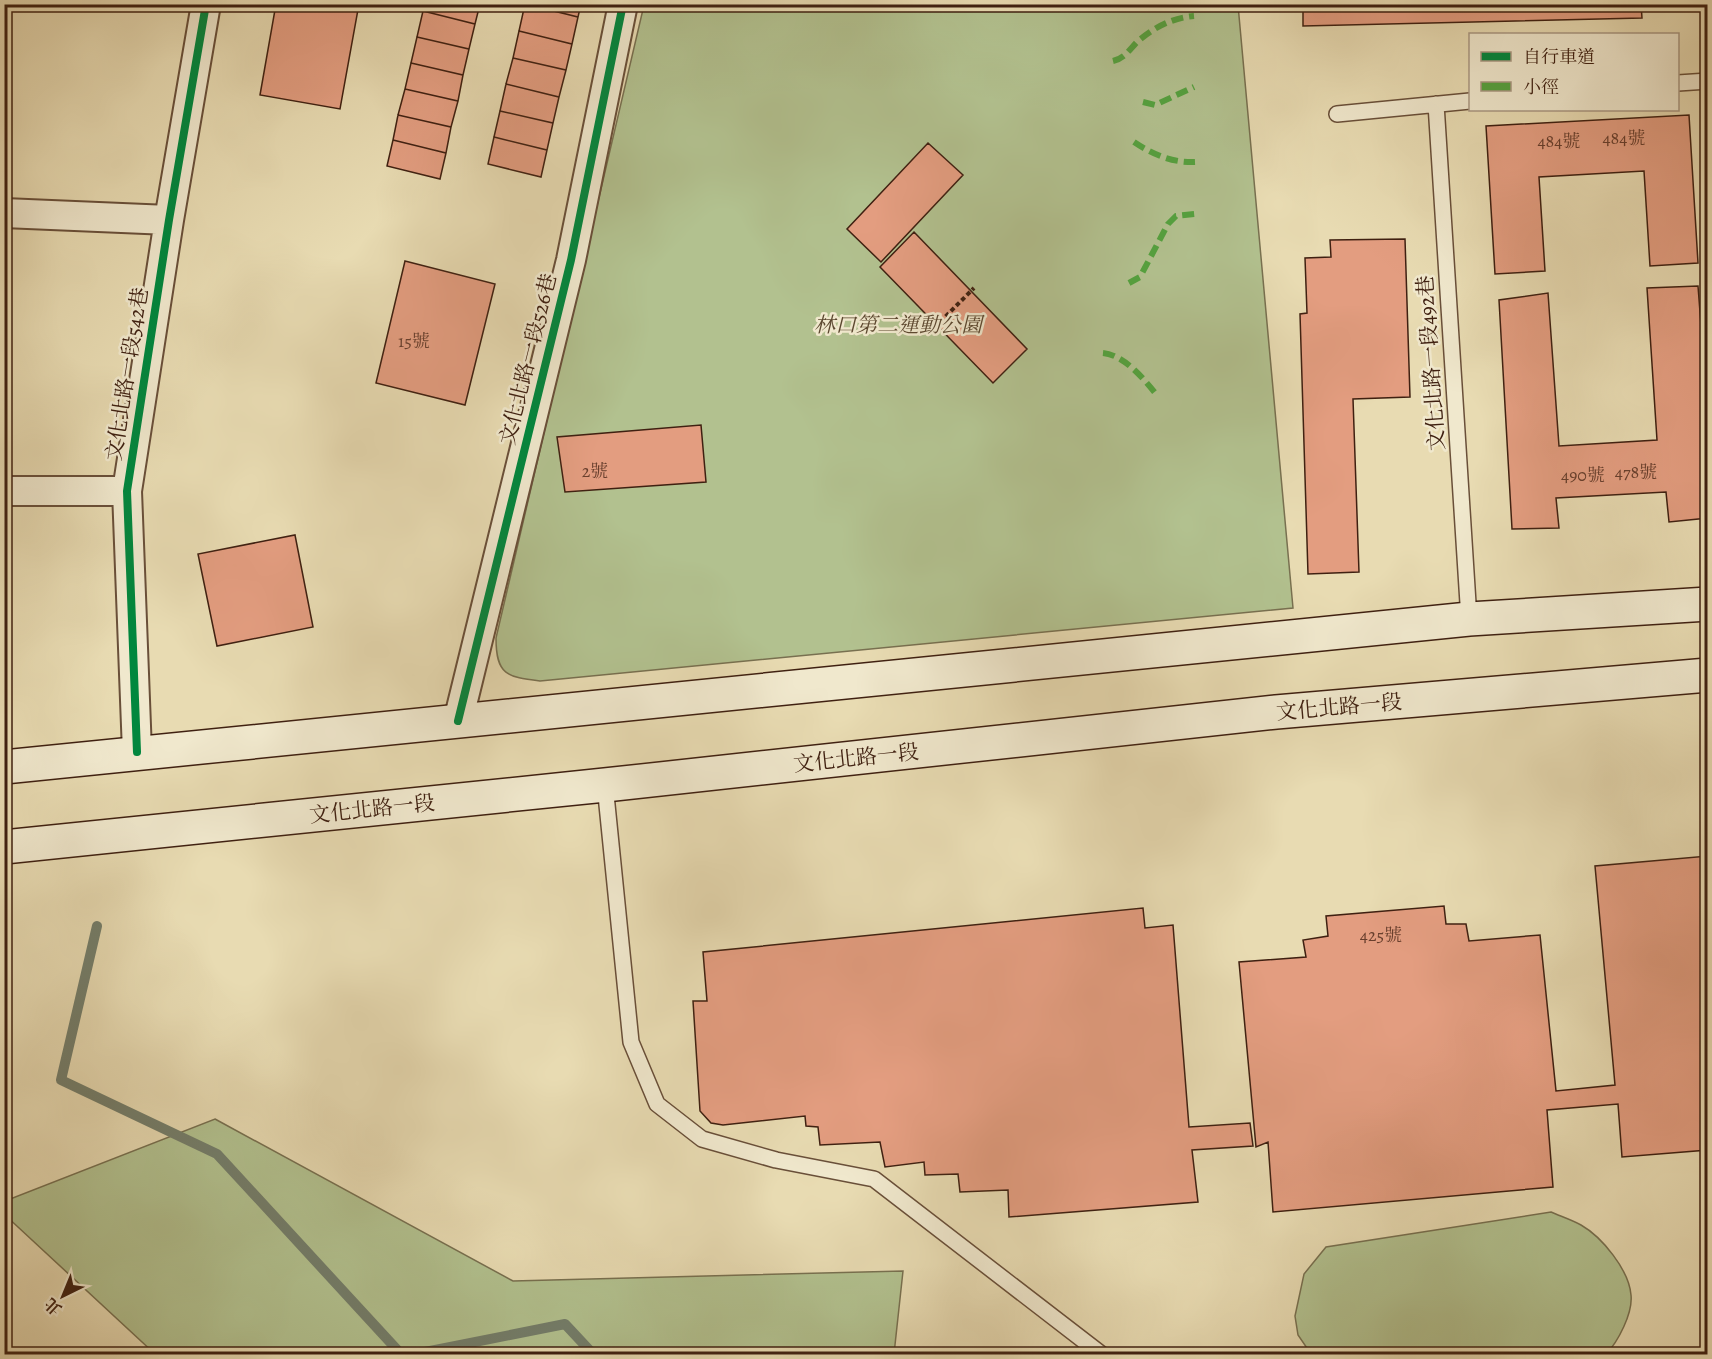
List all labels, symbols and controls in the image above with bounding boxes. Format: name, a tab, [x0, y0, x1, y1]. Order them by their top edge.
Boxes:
legend	[1469, 33, 1679, 111]
text: 自行車道	[1523, 45, 1595, 69]
text: 小徑	[1523, 75, 1559, 99]
house number: 484號	[1602, 126, 1646, 150]
house number: 484號	[1537, 129, 1581, 153]
street label: 文化北路一段526巷	[493, 270, 563, 448]
street label: 文化北路一段492巷	[1411, 274, 1451, 452]
street label: 文化北路一段542巷	[99, 285, 155, 463]
park label: 林口第二運動公園	[814, 311, 985, 339]
house number: 15號	[398, 329, 430, 353]
house number: 2號	[582, 459, 608, 483]
house number: 478號	[1615, 460, 1657, 484]
house number: 490號	[1561, 463, 1605, 487]
street label: 文化北路一段	[1275, 688, 1403, 726]
street label: 文化北路一段	[792, 737, 920, 779]
street label: 文化北路一段	[308, 788, 436, 830]
house number: 425號	[1360, 923, 1402, 947]
north arrow	[33, 1266, 93, 1326]
text: 北	[40, 1293, 67, 1320]

